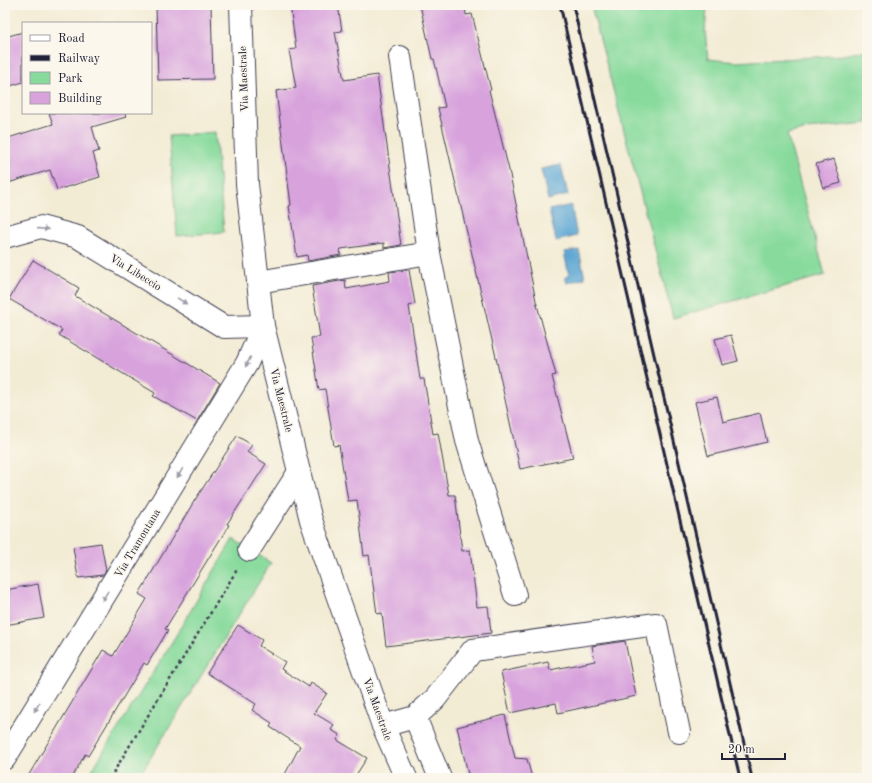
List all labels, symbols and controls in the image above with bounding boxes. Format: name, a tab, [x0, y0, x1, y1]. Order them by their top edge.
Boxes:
legend	[22, 22, 152, 114]
text: Road	[58, 33, 85, 45]
street label: Via Maestrale	[238, 46, 251, 112]
text: Railway	[58, 53, 101, 65]
text: Park	[58, 73, 83, 85]
text: Building	[58, 93, 102, 105]
one-way arrow	[36, 226, 49, 233]
street label: Via Libeccio	[107, 253, 163, 293]
one-way arrow	[176, 297, 187, 304]
one-way arrow	[244, 356, 251, 368]
street label: Via Maestrale	[267, 367, 294, 434]
one-way arrow	[176, 467, 183, 479]
street label: Via Tramontana	[113, 507, 163, 580]
one-way arrow	[101, 590, 108, 602]
street label: Via Maestrale	[360, 677, 393, 742]
one-way arrow	[33, 702, 41, 712]
scale bar	[722, 735, 785, 761]
text: 20 m	[728, 744, 755, 756]

